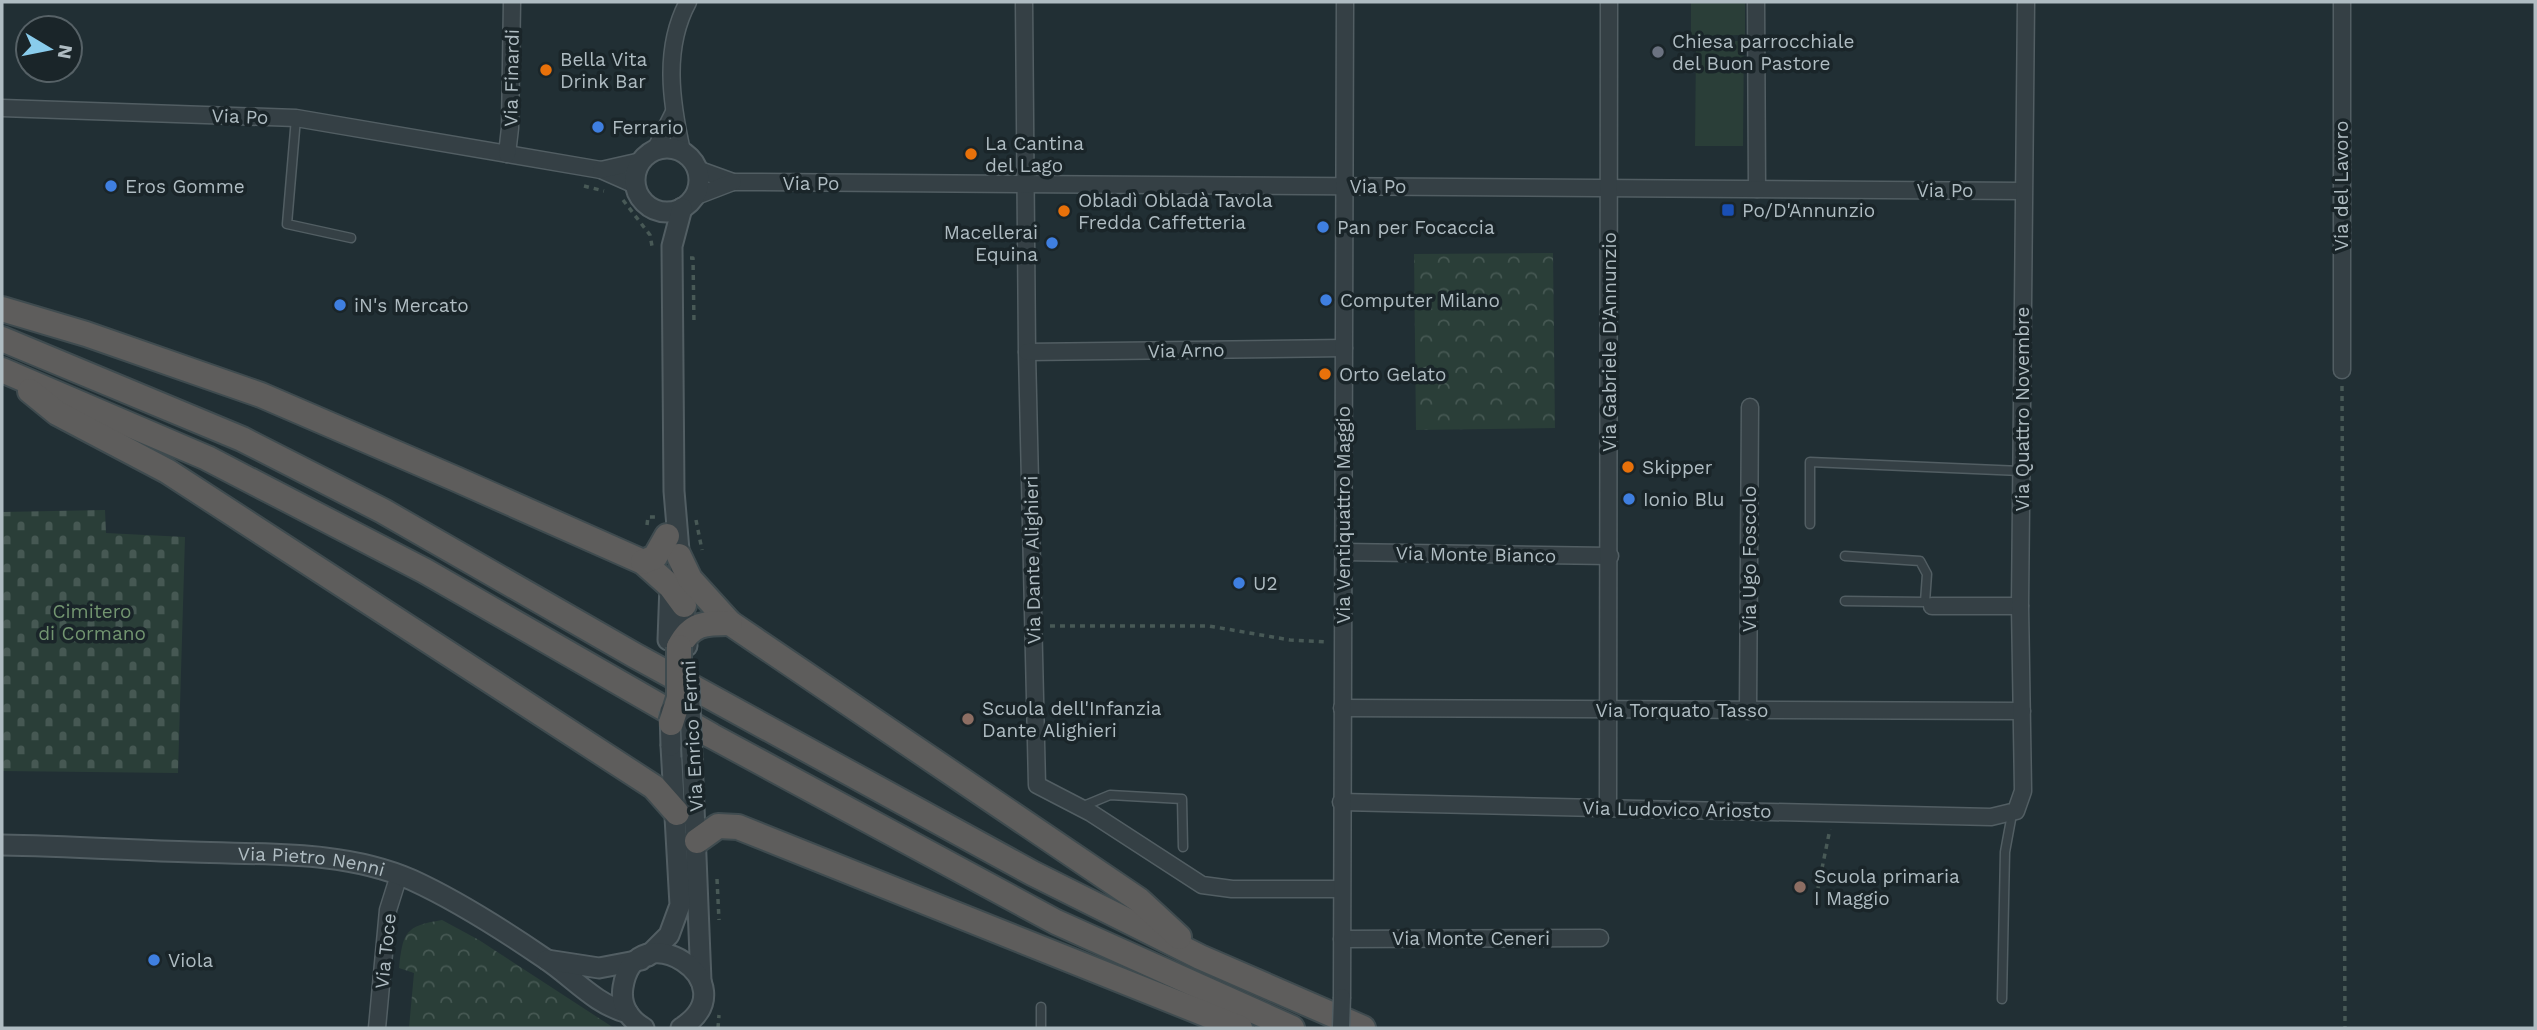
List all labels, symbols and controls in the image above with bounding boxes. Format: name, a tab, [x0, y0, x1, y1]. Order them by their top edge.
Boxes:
north arrow	[14, 14, 84, 84]
street label: Via Finardi	[499, 29, 524, 127]
place label: Chiesa parrocchiale del Buon Pastore	[1672, 30, 1855, 75]
text: N	[53, 43, 78, 61]
marker: Chiesa parrocchiale del Buon Pastore	[1650, 44, 1666, 60]
place label: Bella Vita Drink Bar	[560, 48, 647, 93]
marker: Bella Vita Drink Bar	[538, 62, 554, 78]
street label: Via Po	[211, 104, 269, 129]
place label: Ferrario	[612, 116, 684, 139]
marker: Ferrario	[590, 119, 606, 135]
street label: Via del Lavoro	[2330, 121, 2353, 251]
place label: La Cantina del Lago	[985, 132, 1084, 177]
marker: La Cantina del Lago	[963, 146, 979, 162]
street label: Via Po	[783, 172, 839, 195]
place label: Eros Gomme	[125, 175, 245, 198]
street label: Via Po	[1350, 175, 1406, 198]
marker: Eros Gomme	[103, 178, 119, 194]
street label: Via Po	[1917, 179, 1973, 202]
place label: Obladì Obladà Tavola Fredda Caffetteria	[1078, 189, 1273, 234]
place label: Po/D'Annunzio	[1742, 199, 1875, 222]
marker: Po/D'Annunzio	[1720, 202, 1736, 218]
marker: Obladì Obladà Tavola Fredda Caffetteria	[1056, 203, 1072, 219]
place label: Pan per Focaccia	[1337, 216, 1495, 239]
marker: Pan per Focaccia	[1315, 219, 1331, 235]
place label: Macellerai Equina	[944, 221, 1038, 266]
street label: Via Gabriele D'Annunzio	[1598, 232, 1621, 452]
marker: Macellerai Equina	[1044, 235, 1060, 251]
place label: Computer Milano	[1340, 289, 1500, 312]
marker: Computer Milano	[1318, 292, 1334, 308]
place label: iN's Mercato	[354, 294, 469, 317]
marker: iN's Mercato	[332, 297, 348, 313]
street label: Via Quattro Novembre	[2011, 307, 2034, 511]
street label: Via Arno	[1147, 338, 1225, 363]
place label: Orto Gelato	[1339, 363, 1446, 386]
marker: Orto Gelato	[1317, 366, 1333, 382]
street label: Via Ventiquattro Maggio	[1332, 406, 1355, 624]
place label: Skipper	[1642, 456, 1713, 479]
marker: Skipper	[1620, 459, 1636, 475]
street label: Via Dante Alighieri	[1020, 475, 1045, 645]
street label: Via Ugo Foscolo	[1738, 486, 1761, 632]
place label: Ionio Blu	[1643, 488, 1725, 511]
marker: Ionio Blu	[1621, 491, 1637, 507]
street label: Via Monte Bianco	[1395, 542, 1557, 567]
place label: U2	[1253, 572, 1278, 595]
marker: U2	[1231, 575, 1247, 591]
park label: Cimitero di Cormano	[38, 600, 146, 645]
street label: Via Enrico Fermi	[677, 660, 708, 812]
place label: Scuola dell'Infanzia Dante Alighieri	[982, 697, 1162, 742]
street label: Via Torquato Tasso	[1596, 699, 1768, 722]
marker: Scuola dell'Infanzia Dante Alighieri	[960, 711, 976, 727]
street label: Via Ludovico Ariosto	[1582, 796, 1772, 823]
street label: Via Pietro Nenni	[237, 842, 388, 881]
place label: Scuola primaria I Maggio	[1814, 865, 1960, 910]
marker: Scuola primaria I Maggio	[1792, 879, 1808, 895]
street label: Via Toce	[370, 912, 401, 990]
street label: Via Monte Ceneri	[1392, 927, 1550, 950]
place label: Viola	[168, 949, 214, 972]
marker: Viola	[146, 952, 162, 968]

